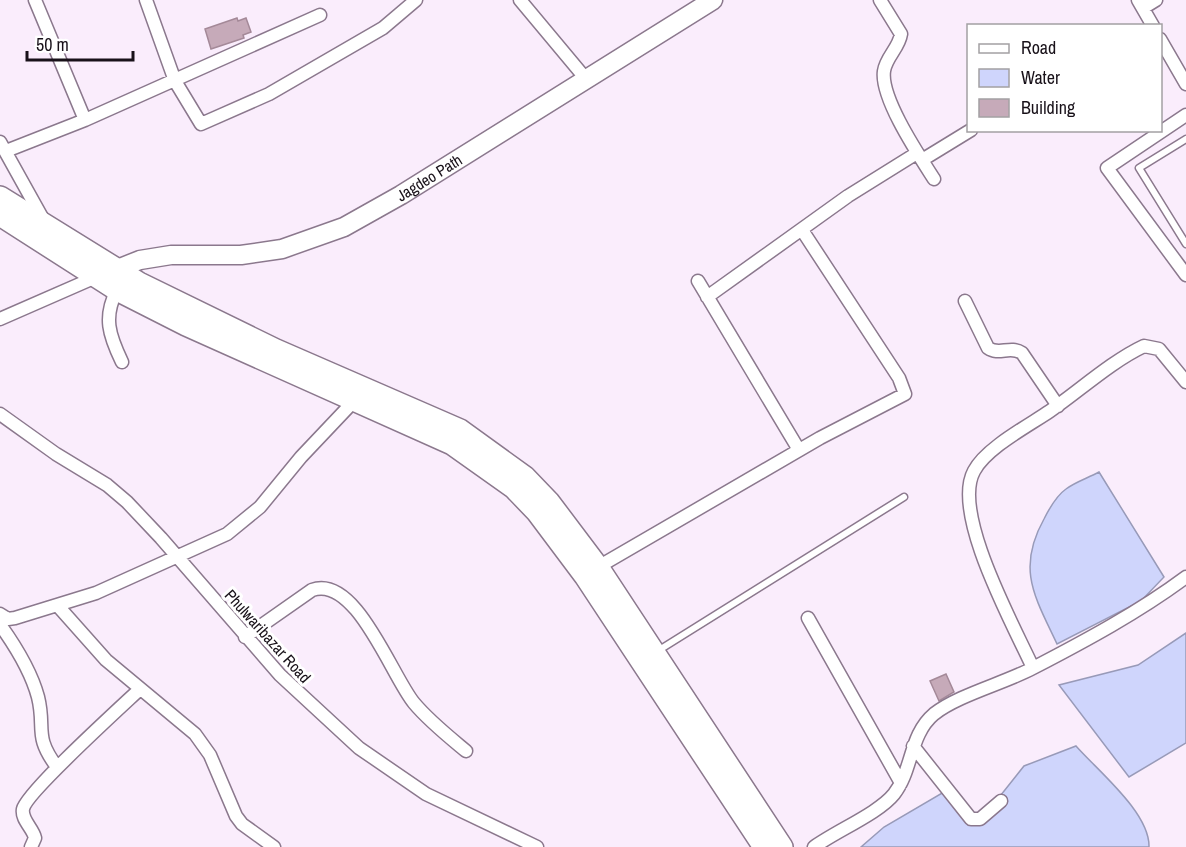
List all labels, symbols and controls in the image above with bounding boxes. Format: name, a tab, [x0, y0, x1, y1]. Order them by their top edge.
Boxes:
scale bar	[27, 24, 134, 62]
legend	[967, 24, 1162, 132]
text: 50 m	[36, 32, 69, 57]
text: Road	[1021, 35, 1056, 60]
text: Water	[1021, 65, 1060, 90]
text: Building	[1021, 95, 1076, 120]
street label: Jagdeo Path	[392, 149, 466, 206]
street label: Phulwaribazar Road	[220, 584, 316, 688]

